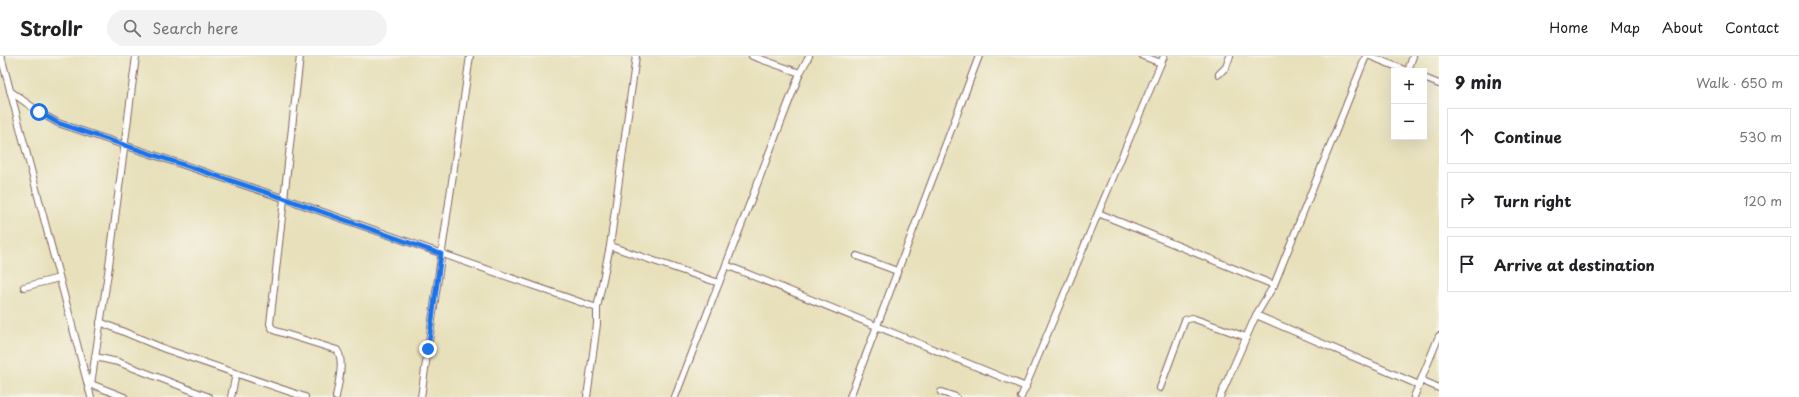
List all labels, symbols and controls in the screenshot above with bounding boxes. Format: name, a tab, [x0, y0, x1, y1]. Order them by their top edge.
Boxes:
search box	[107, 10, 387, 46]
text: Strollr	[20, 14, 83, 42]
text: Search here	[153, 16, 238, 39]
icon: search	[121, 17, 143, 39]
text: Home	[1549, 17, 1588, 38]
text: Map	[1610, 17, 1640, 38]
text: About	[1662, 17, 1703, 38]
text: Contact	[1725, 17, 1779, 38]
map controls	[1391, 68, 1427, 140]
button: +	[1391, 68, 1427, 104]
text: 9 min	[1455, 69, 1502, 95]
text: Walk · 650 m	[1696, 73, 1783, 92]
route start	[30, 103, 48, 121]
button: −	[1391, 104, 1427, 140]
icon: ahead	[1456, 125, 1478, 147]
text: Continue	[1494, 125, 1562, 148]
text: 530 m	[1739, 127, 1782, 146]
icon: right	[1456, 189, 1478, 211]
text: Turn right	[1494, 189, 1571, 212]
text: 120 m	[1743, 191, 1782, 210]
icon: arrive	[1456, 253, 1478, 275]
text: Arrive at destination	[1494, 253, 1655, 276]
route end	[419, 340, 437, 358]

